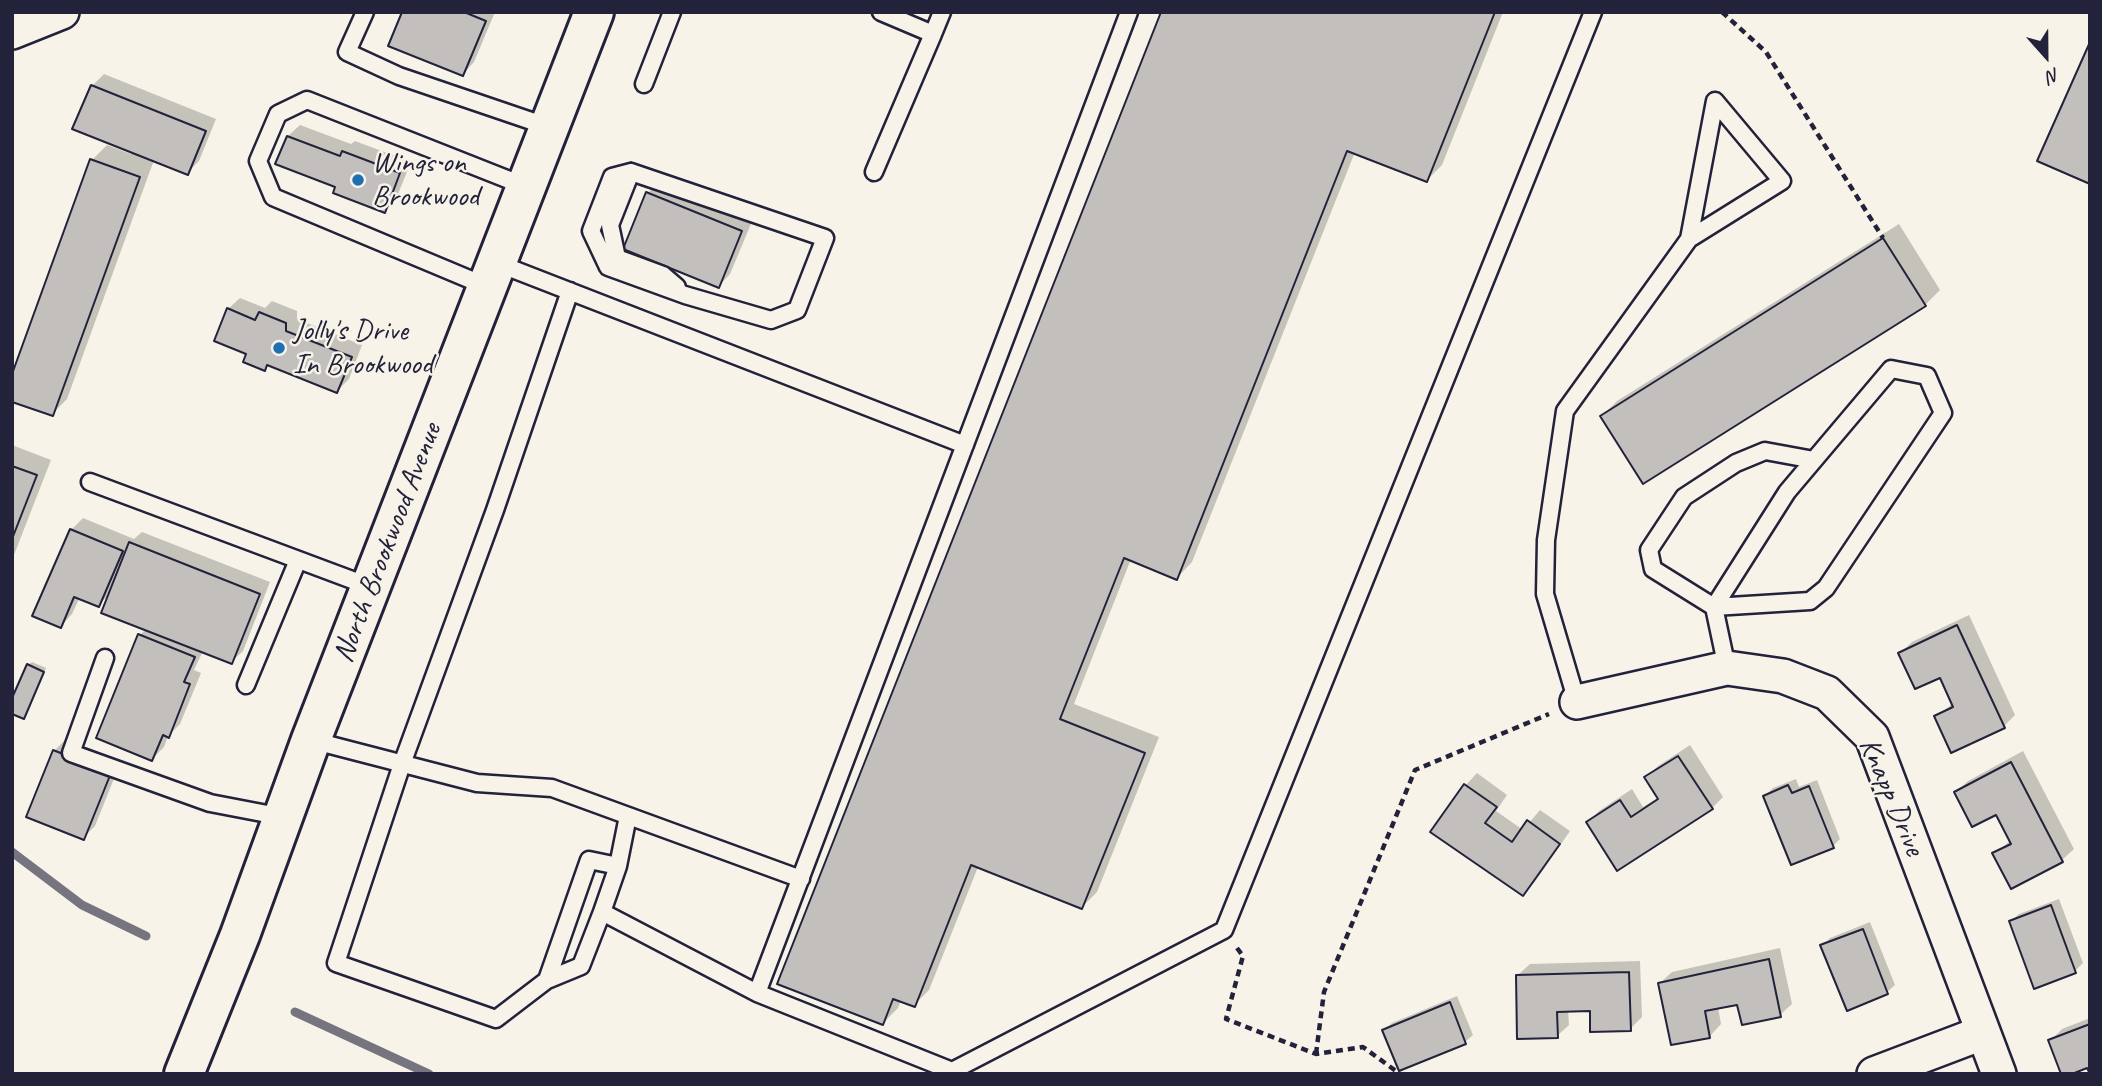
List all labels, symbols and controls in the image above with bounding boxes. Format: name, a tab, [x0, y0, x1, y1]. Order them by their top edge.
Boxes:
north arrow	[2011, 21, 2081, 91]
text: N	[2044, 62, 2063, 89]
place label: Wings on Brookwood	[372, 145, 479, 216]
marker: Wings on Brookwood	[350, 172, 366, 188]
place label: Jolly's Drive In Brookwood	[293, 313, 432, 384]
marker: Jolly's Drive In Brookwood	[271, 340, 287, 356]
street label: North Brookwood Avenue	[326, 418, 450, 668]
street label: Knapp Drive	[1850, 733, 1932, 861]

